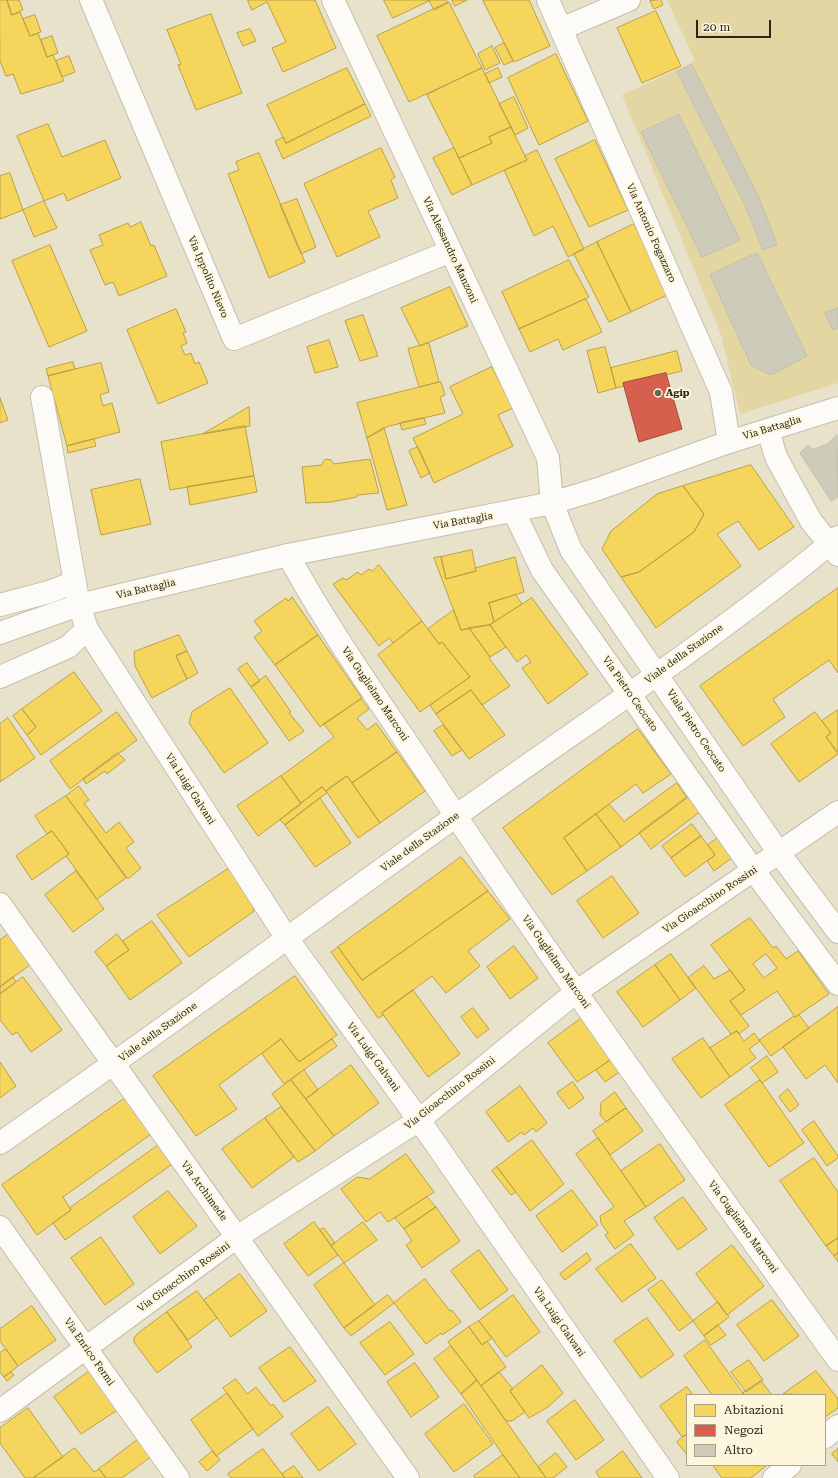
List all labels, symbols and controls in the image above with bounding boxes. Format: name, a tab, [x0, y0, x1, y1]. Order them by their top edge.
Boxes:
scale bar	[698, 12, 773, 38]
text: 20 m	[703, 20, 730, 34]
street label: Via Antonio Fogazzaro	[624, 182, 678, 284]
street label: Via Alessandro Manzoni	[420, 195, 480, 305]
street label: Via Ippolito Nievo	[185, 234, 231, 320]
place label: Agip	[666, 387, 690, 399]
marker: Agip	[653, 388, 663, 398]
street label: Via Battaglia	[741, 413, 803, 443]
street label: Via Battaglia	[432, 510, 494, 532]
street label: Via Battaglia	[115, 576, 177, 602]
street label: Viale della Stazione	[642, 622, 726, 686]
street label: Via Guglielmo Marconi	[339, 645, 411, 743]
street label: Via Pietro Ceccato	[600, 654, 660, 734]
street label: Viale Pietro Ceccato	[664, 687, 728, 775]
street label: Via Luigi Galvani	[163, 751, 217, 827]
street label: Viale della Stazione	[378, 810, 462, 874]
street label: Via Gioacchino Rossini	[660, 864, 760, 936]
street label: Via Guglielmo Marconi	[519, 913, 593, 1011]
street label: Viale della Stazione	[116, 1000, 200, 1064]
street label: Via Luigi Galvani	[344, 1020, 402, 1094]
street label: Via Gioacchino Rossini	[402, 1054, 498, 1132]
street label: Via Archimede	[178, 1159, 230, 1223]
street label: Via Guglielmo Marconi	[706, 1179, 780, 1275]
street label: Via Gioacchino Rossini	[135, 1239, 233, 1315]
street label: Via Luigi Galvani	[530, 1285, 588, 1359]
street label: Via Enrico Fermi	[61, 1316, 117, 1388]
legend	[686, 1394, 826, 1466]
text: Abitazioni	[724, 1403, 783, 1417]
text: Negozi	[724, 1423, 763, 1437]
text: Altro	[724, 1443, 753, 1457]

